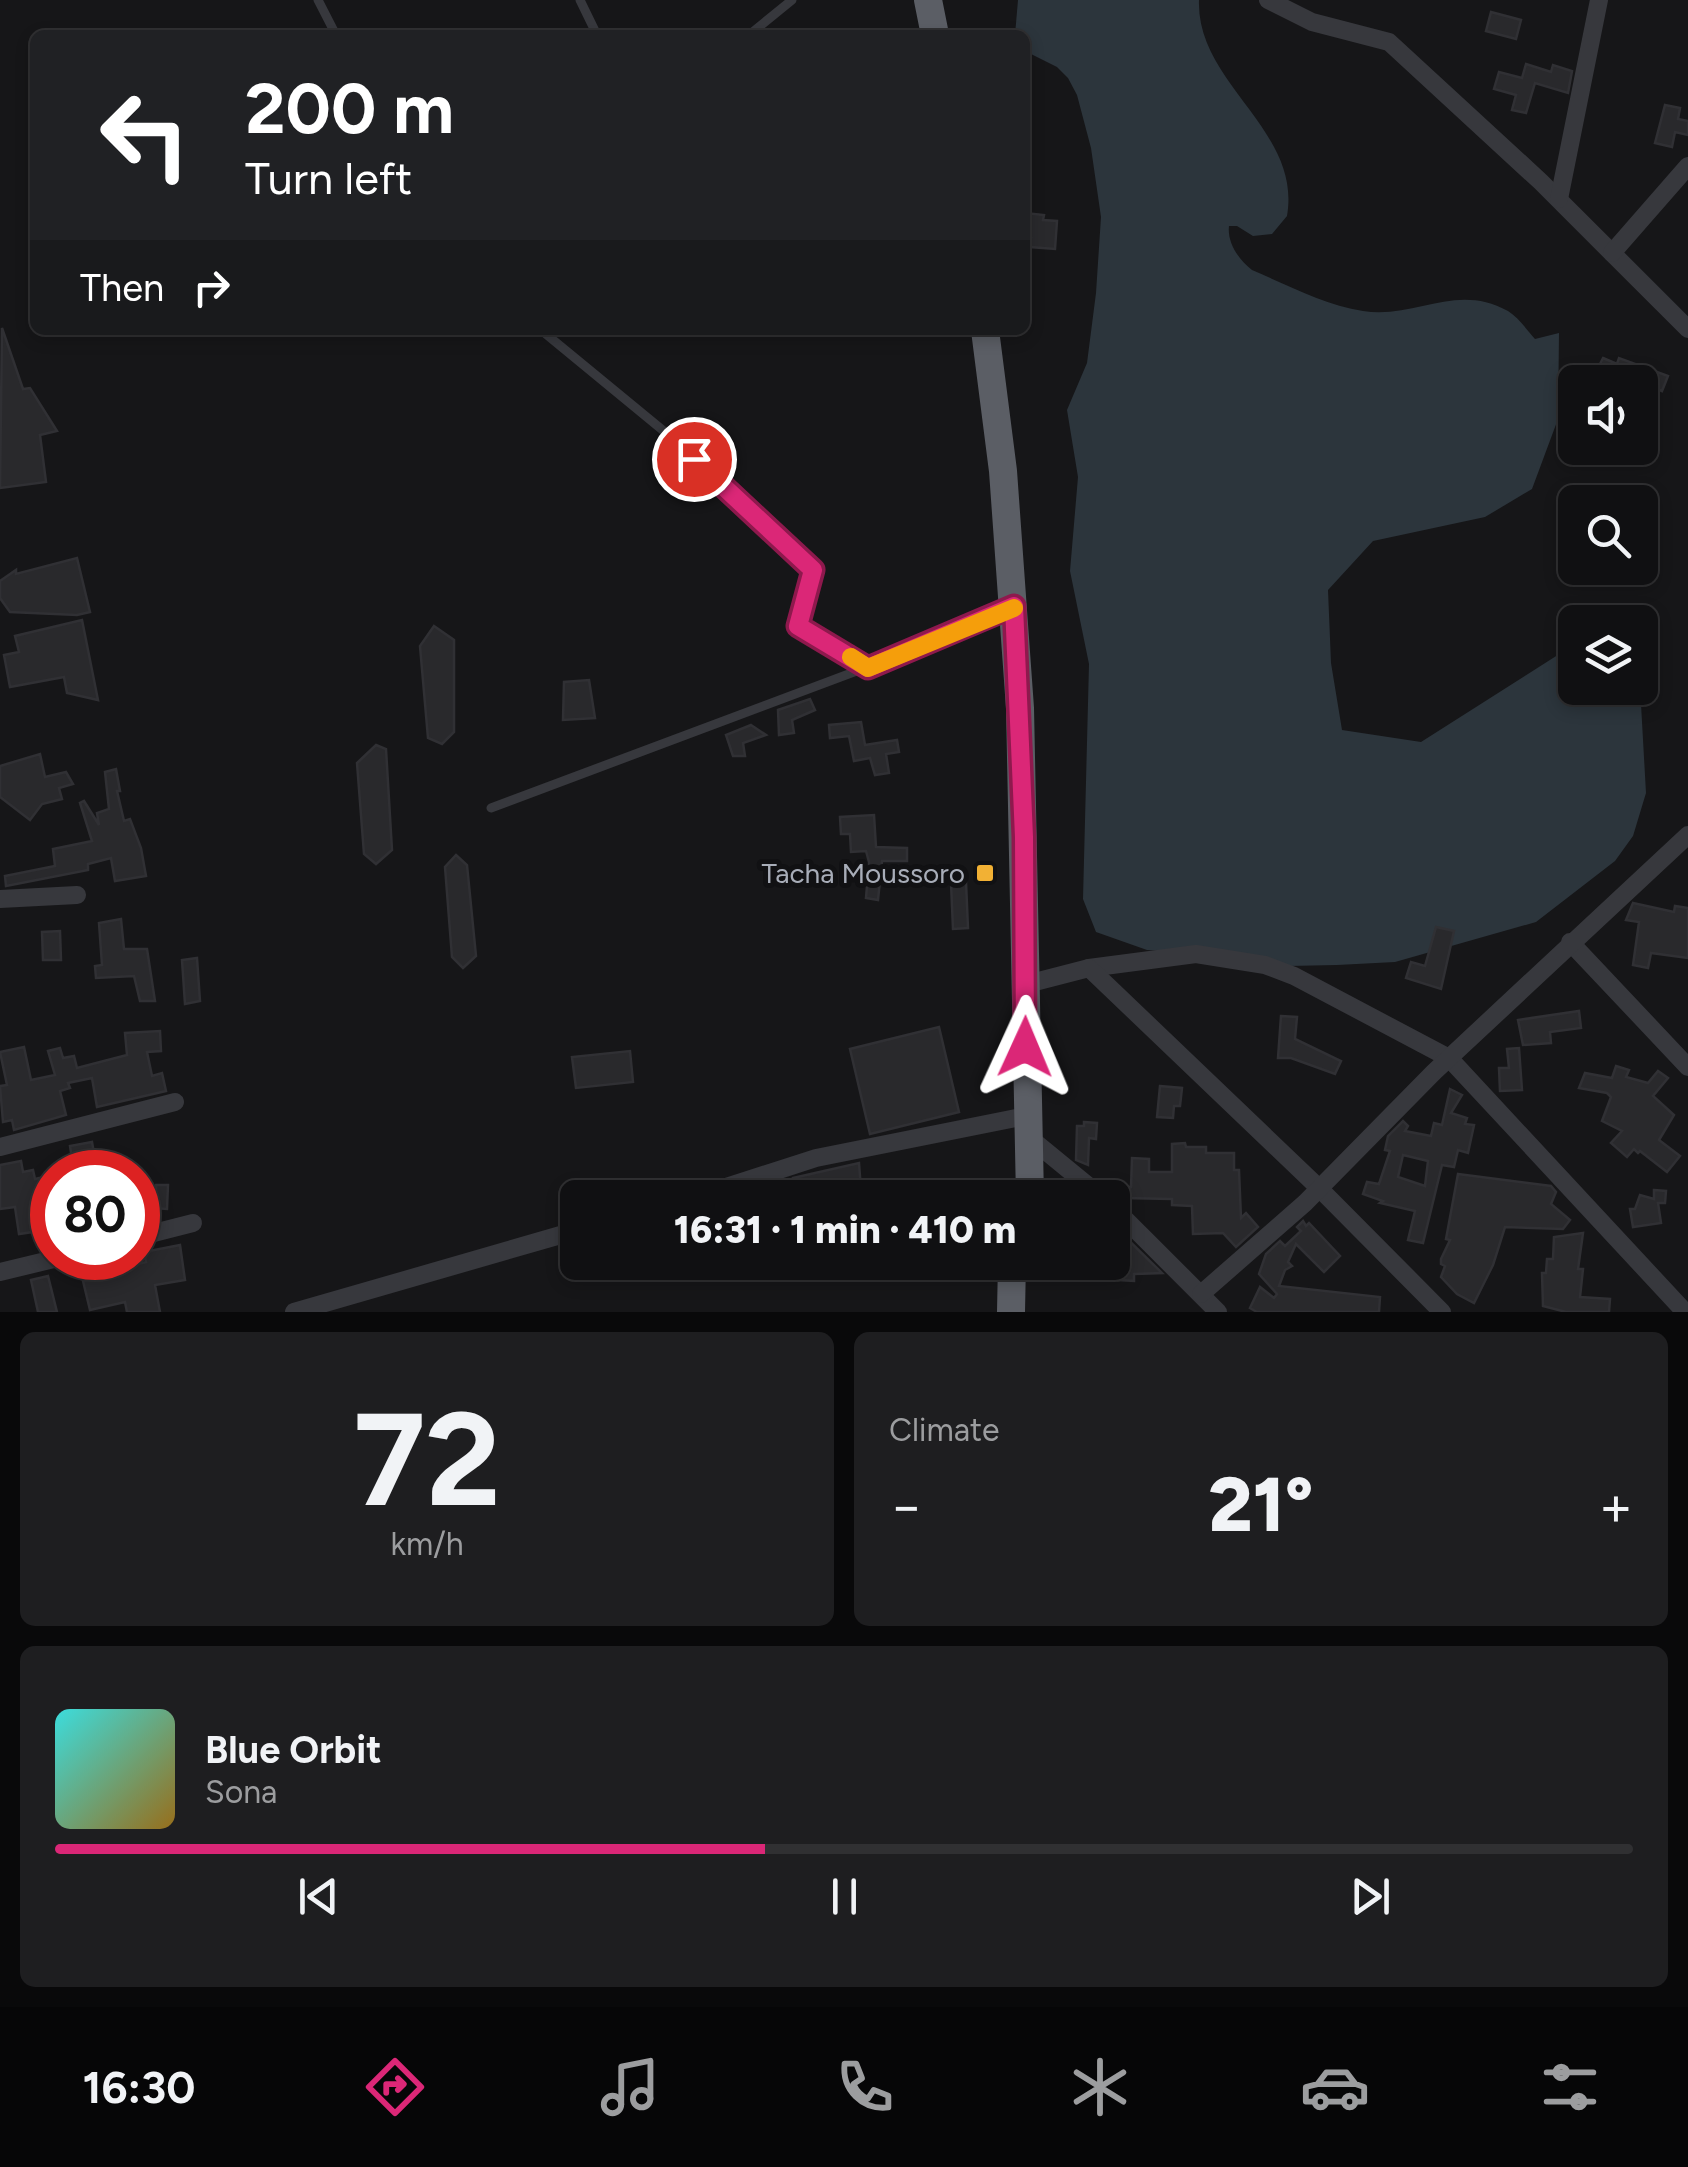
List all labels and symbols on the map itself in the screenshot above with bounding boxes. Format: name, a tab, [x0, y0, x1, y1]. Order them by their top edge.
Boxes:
pin	[652, 417, 737, 502]
place label: Tacha Moussoro	[761, 856, 965, 890]
marker: Tacha Moussoro	[974, 862, 996, 884]
position arrow	[973, 995, 1077, 1099]
speed limit sign: 80	[30, 1150, 160, 1280]

